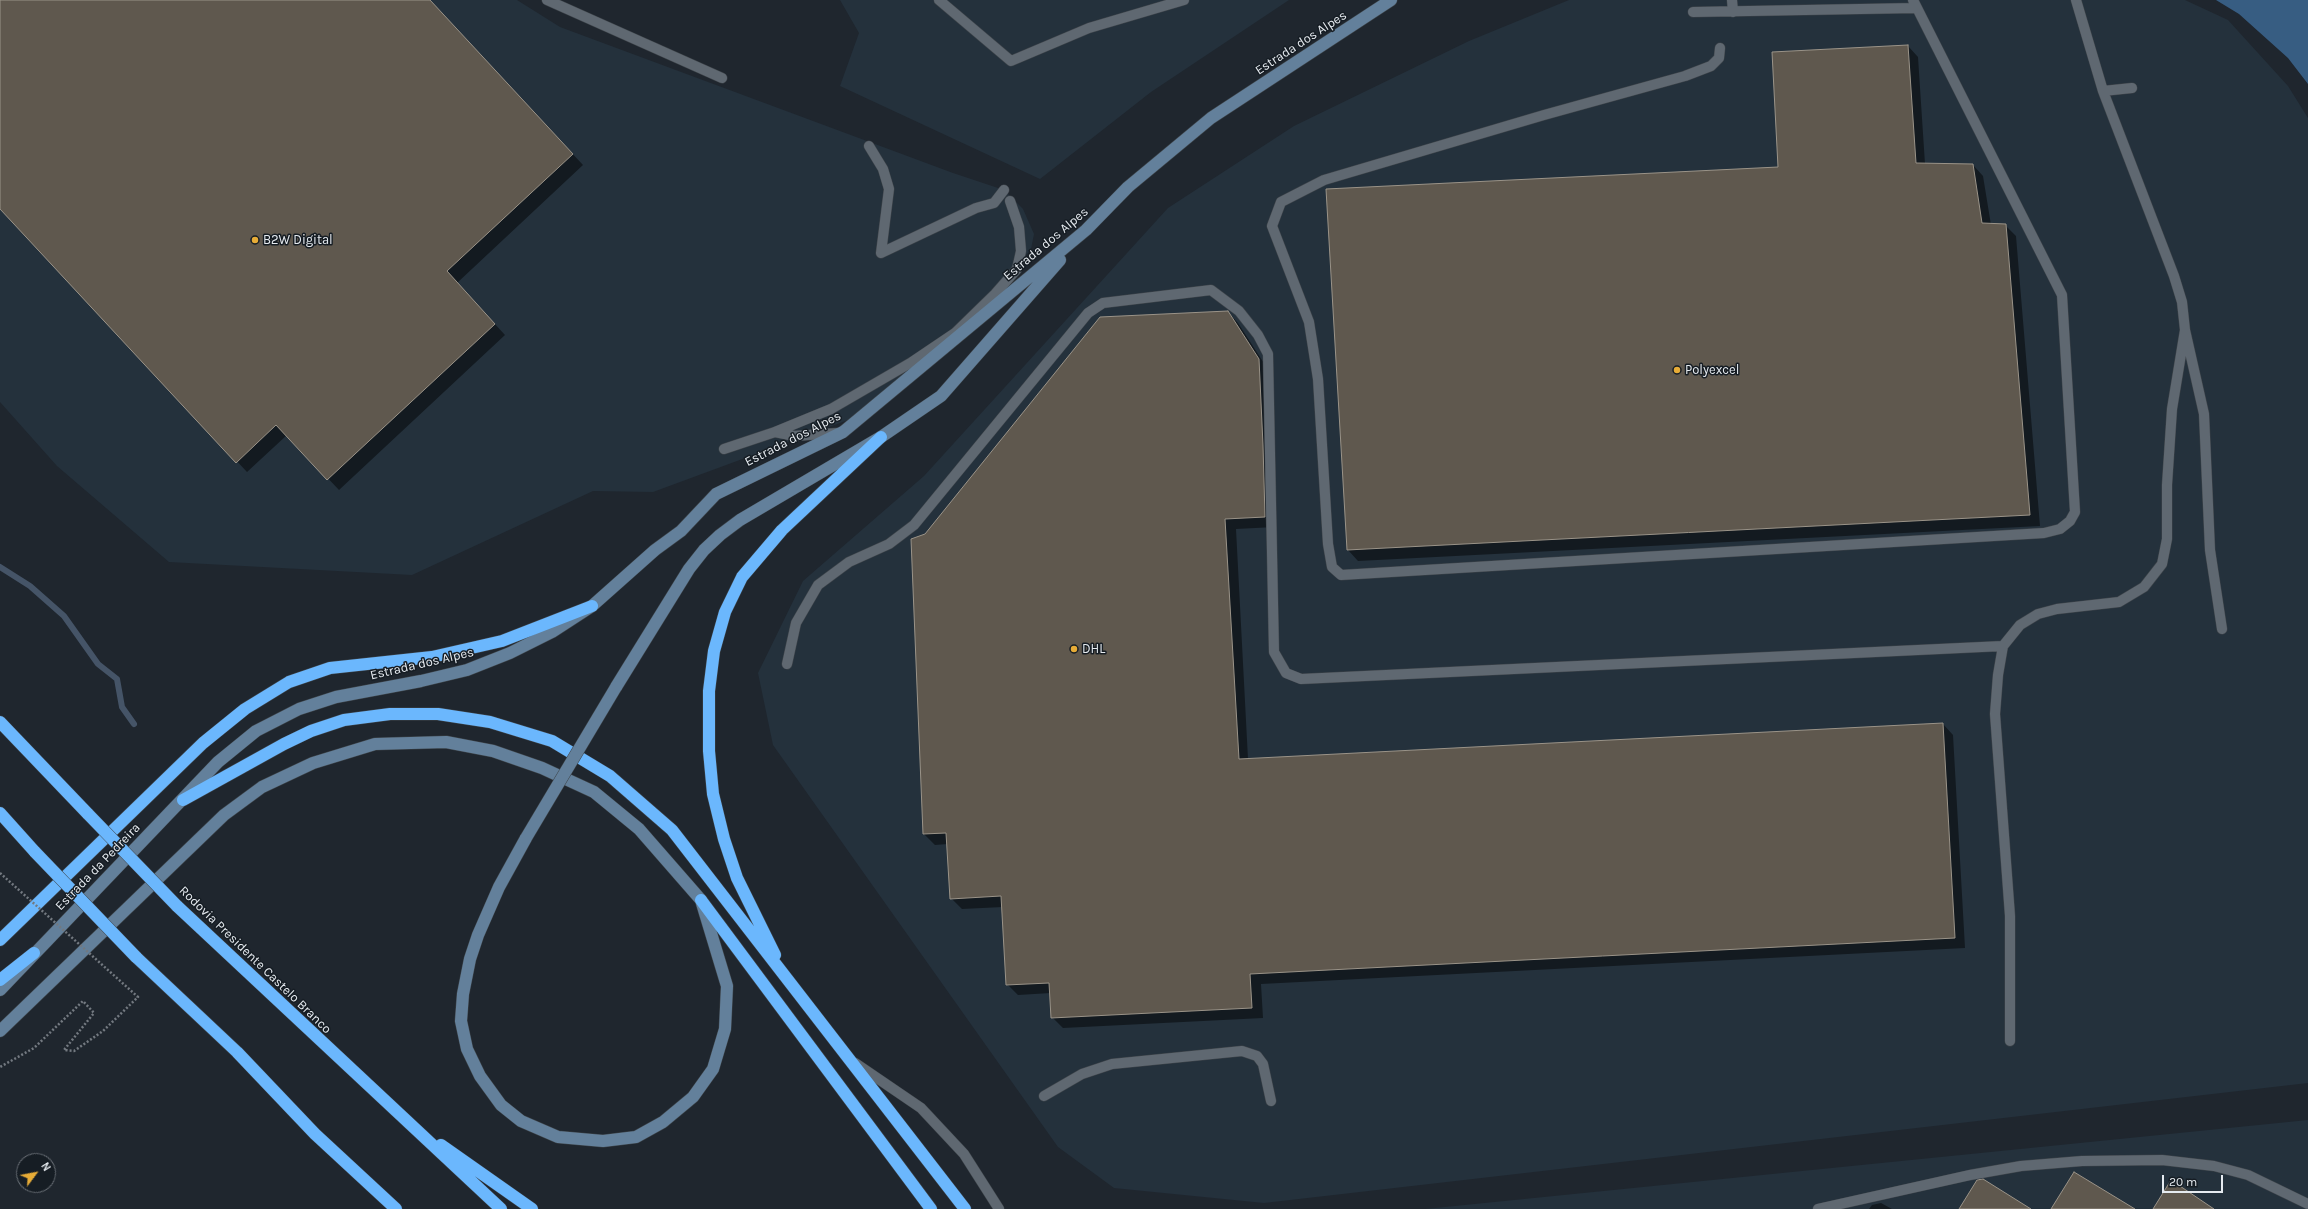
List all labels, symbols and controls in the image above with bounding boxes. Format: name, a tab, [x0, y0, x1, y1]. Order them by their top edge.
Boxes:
street label: Estrada dos Alpes	[1252, 8, 1350, 78]
street label: Estrada dos Alpes	[1000, 204, 1092, 284]
place label: B2W Digital	[263, 232, 333, 248]
marker: B2W Digital	[250, 235, 260, 245]
place label: Polyexcel	[1685, 362, 1739, 378]
marker: Polyexcel	[1672, 365, 1682, 375]
street label: Estrada dos Alpes	[742, 408, 844, 470]
place label: DHL	[1082, 641, 1105, 657]
marker: DHL	[1069, 644, 1079, 654]
street label: Estrada dos Alpes	[369, 645, 475, 683]
street label: Estrada da Pedreira	[52, 820, 144, 914]
street label: Rodovia Presidente Castelo Branco	[176, 883, 334, 1037]
north arrow	[16, 1153, 56, 1193]
text: N	[38, 1160, 53, 1174]
scale bar	[2164, 1167, 2225, 1193]
text: 20 m	[2169, 1175, 2197, 1189]

